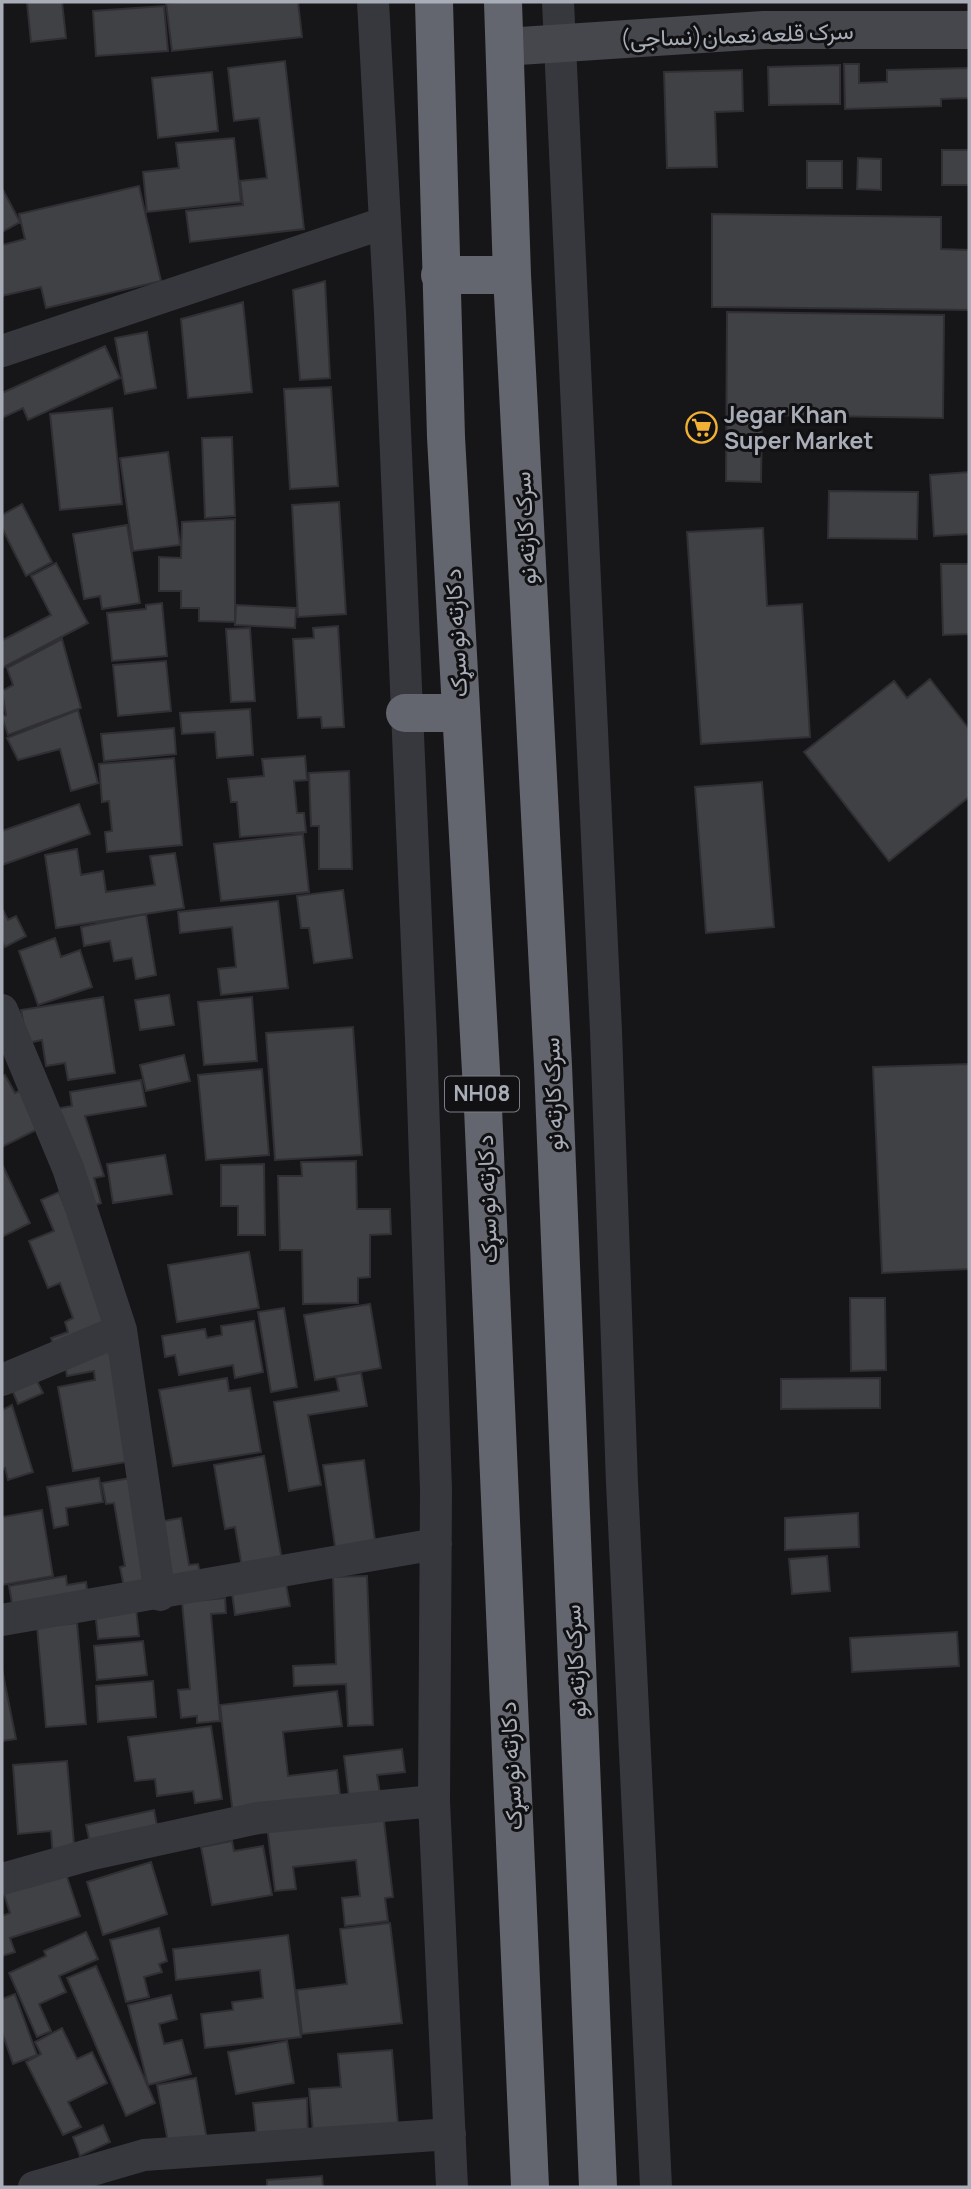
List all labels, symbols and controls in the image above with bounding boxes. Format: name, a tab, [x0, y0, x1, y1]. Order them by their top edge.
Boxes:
street label: سرک قلعه نعمان(نساجی)	[620, 14, 854, 54]
place label: Jegar Khan Super Market	[724, 398, 873, 456]
supermarket icon: Jegar Khan Super Market	[684, 411, 718, 445]
street label: سرک کارته نو	[505, 471, 543, 585]
street label: د کارته نو سړک	[436, 568, 476, 698]
street label: سرک کارته نو	[534, 1037, 570, 1151]
road number: NH08	[445, 1076, 519, 1112]
street label: د کارته نو سړک	[468, 1134, 506, 1264]
street label: سرک کارته نو	[555, 1604, 593, 1718]
street label: د کارته نو سړک	[491, 1701, 531, 1831]

